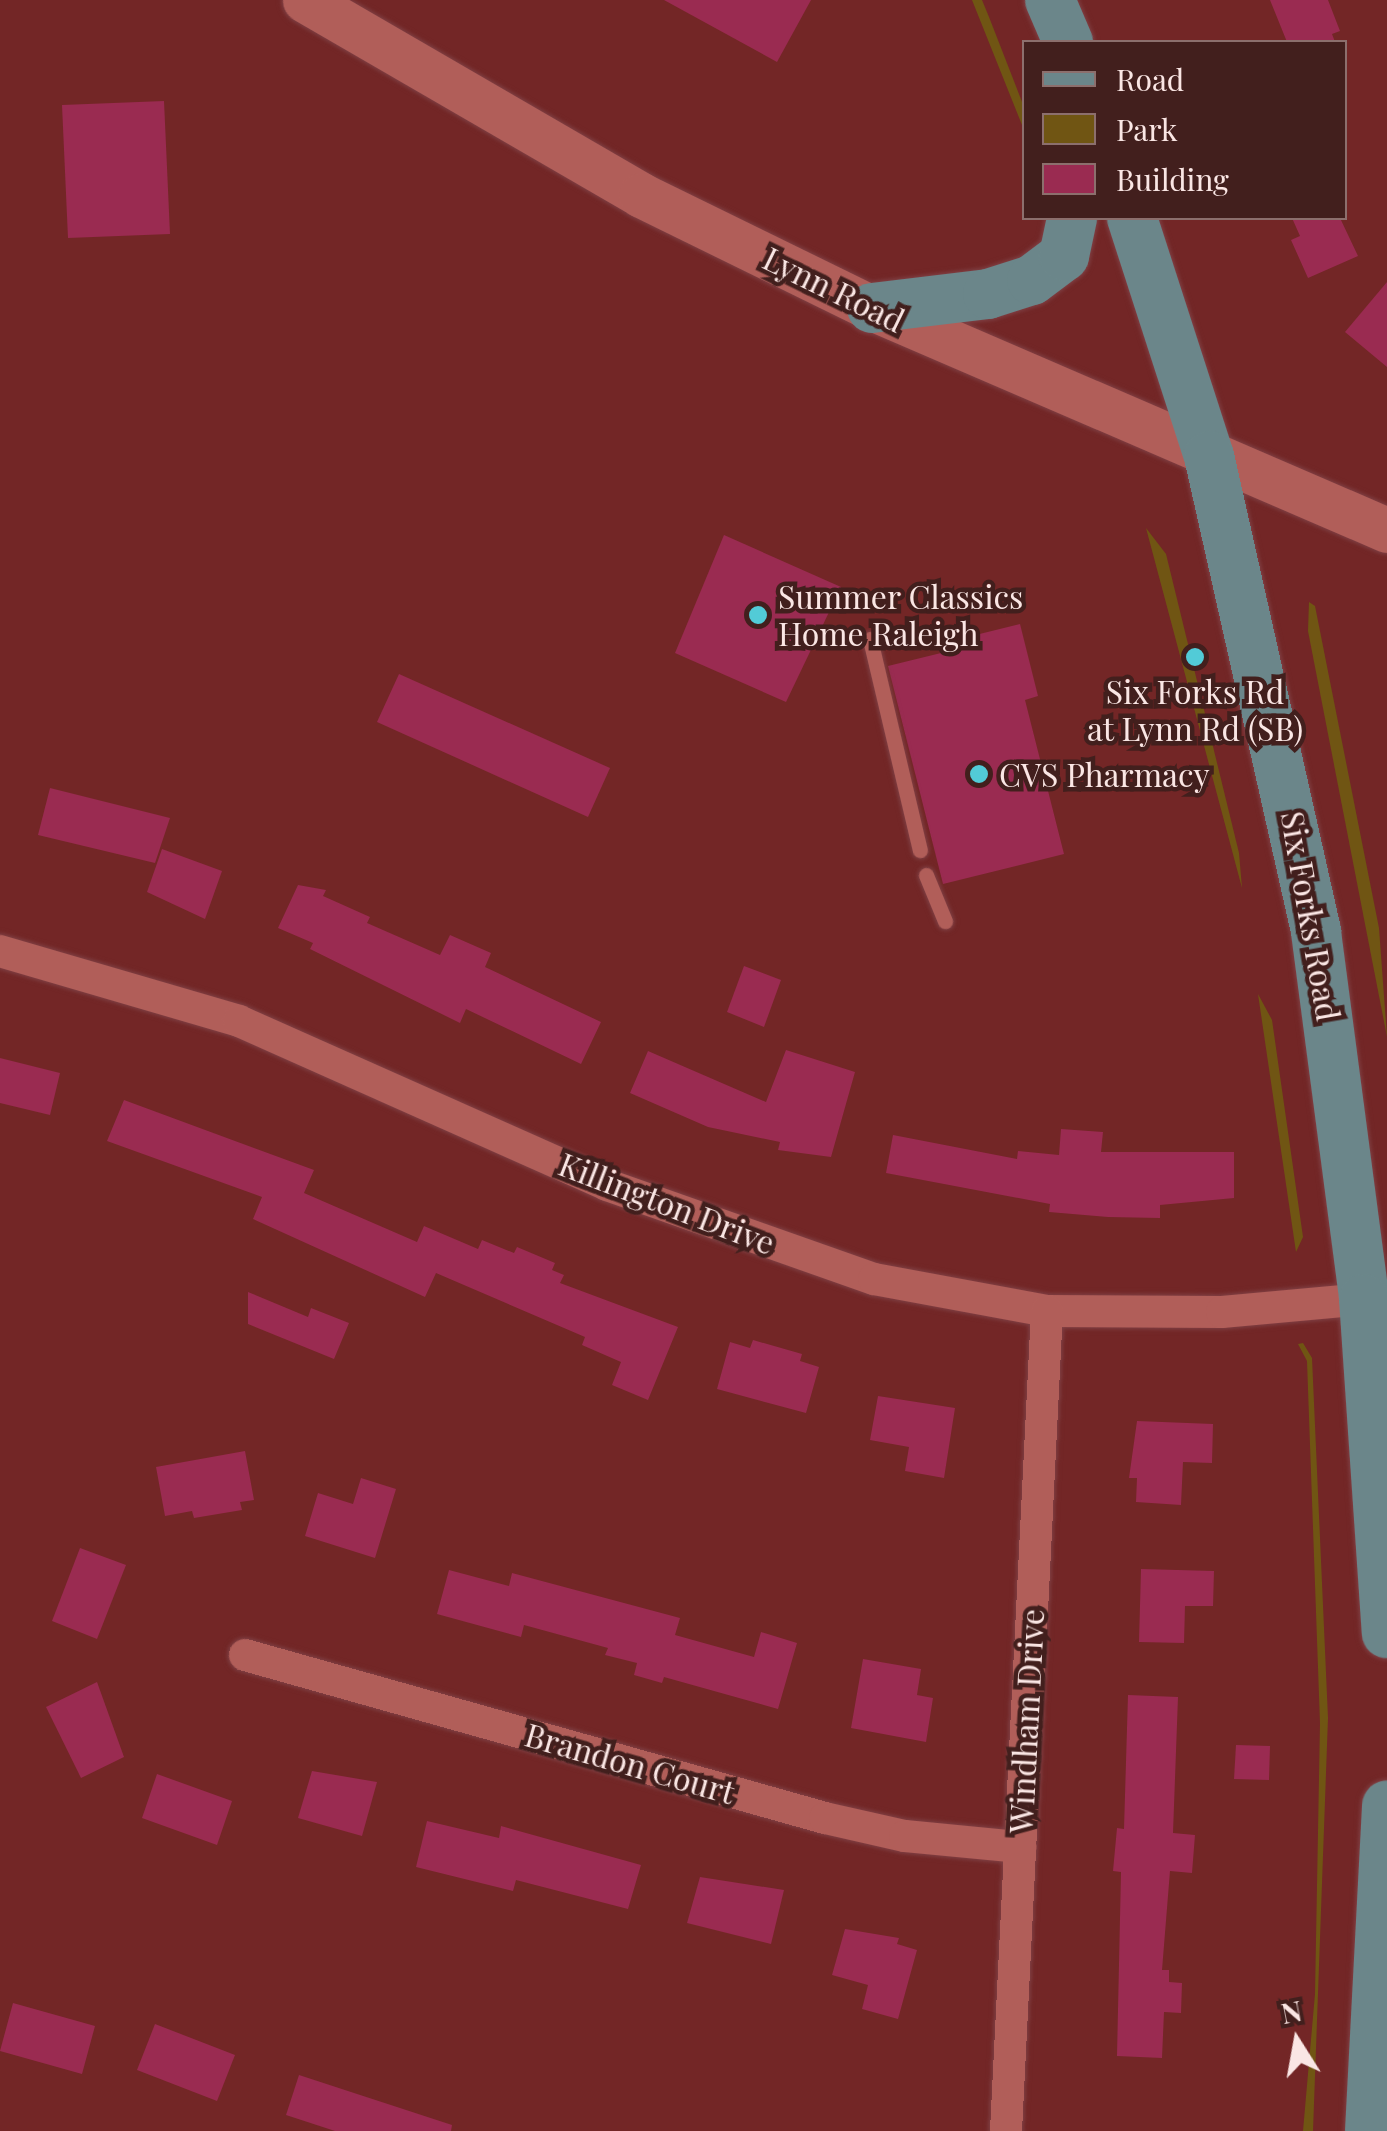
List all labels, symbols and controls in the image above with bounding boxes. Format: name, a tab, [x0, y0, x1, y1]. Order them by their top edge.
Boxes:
legend	[1022, 40, 1347, 220]
text: Road	[1116, 59, 1184, 99]
text: Park	[1116, 109, 1178, 149]
text: Building	[1116, 159, 1229, 199]
street label: Lynn Road	[757, 238, 911, 340]
place label: Summer Classics Home Raleigh	[778, 578, 1024, 653]
marker: Summer Classics Home Raleigh	[747, 604, 769, 626]
marker: Six Forks Rd at Lynn Rd (SB)	[1184, 646, 1206, 668]
place label: Six Forks Rd at Lynn Rd (SB)	[1087, 673, 1303, 748]
place label: CVS Pharmacy	[999, 755, 1210, 793]
marker: CVS Pharmacy	[968, 763, 990, 785]
street label: Six Forks Road	[1274, 808, 1348, 1024]
street label: Killington Drive	[554, 1144, 780, 1262]
street label: Windham Drive	[1001, 1608, 1051, 1834]
street label: Brandon Court	[521, 1715, 739, 1811]
north arrow	[1247, 1991, 1347, 2091]
text: N	[1278, 1991, 1305, 2031]

